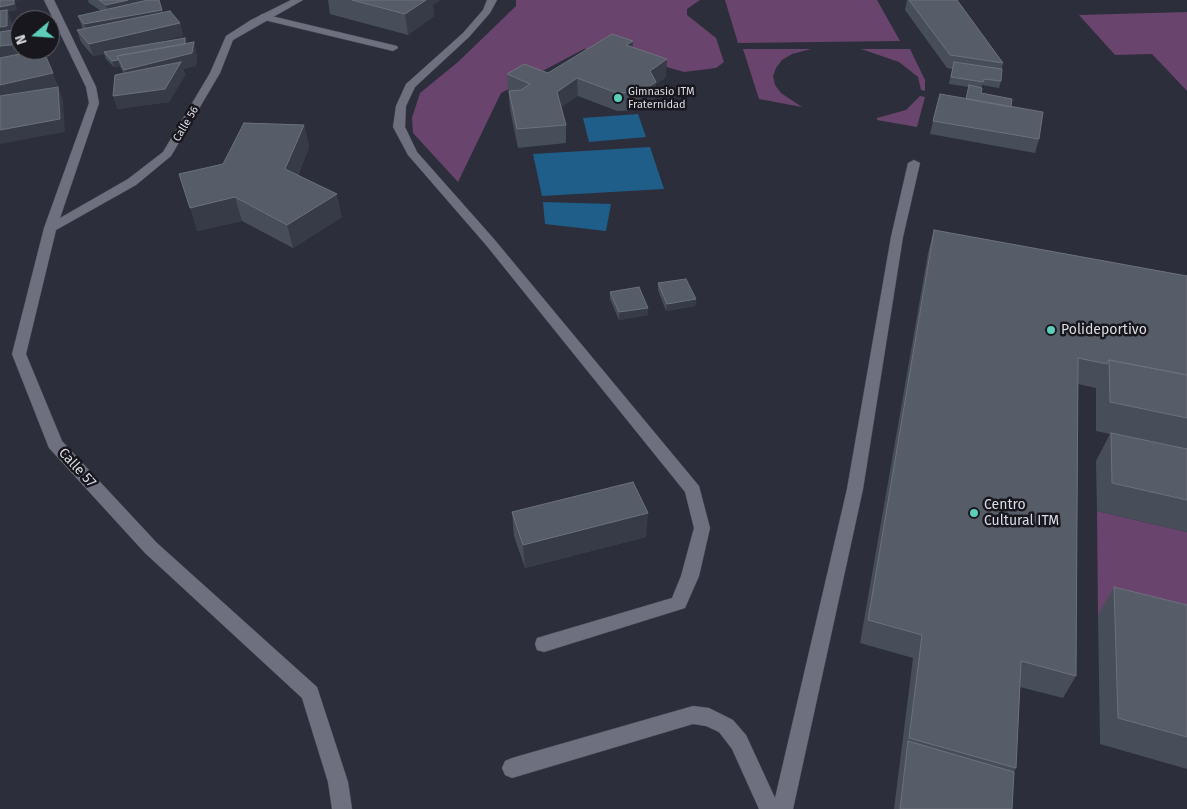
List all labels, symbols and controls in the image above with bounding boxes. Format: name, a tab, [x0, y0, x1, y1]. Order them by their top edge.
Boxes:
north arrow	[10, 10, 60, 60]
text: N	[12, 32, 31, 47]
place label: Gimnasio ITM Fraternidad	[628, 85, 695, 111]
marker: Gimnasio ITM Fraternidad	[612, 92, 624, 104]
street label: Calle 56	[170, 104, 202, 144]
place label: Polideportivo	[1061, 322, 1147, 338]
marker: Polideportivo	[1045, 324, 1057, 336]
street label: Calle 57	[55, 445, 99, 491]
place label: Centro Cultural ITM	[984, 497, 1059, 530]
marker: Centro Cultural ITM	[968, 507, 980, 519]

